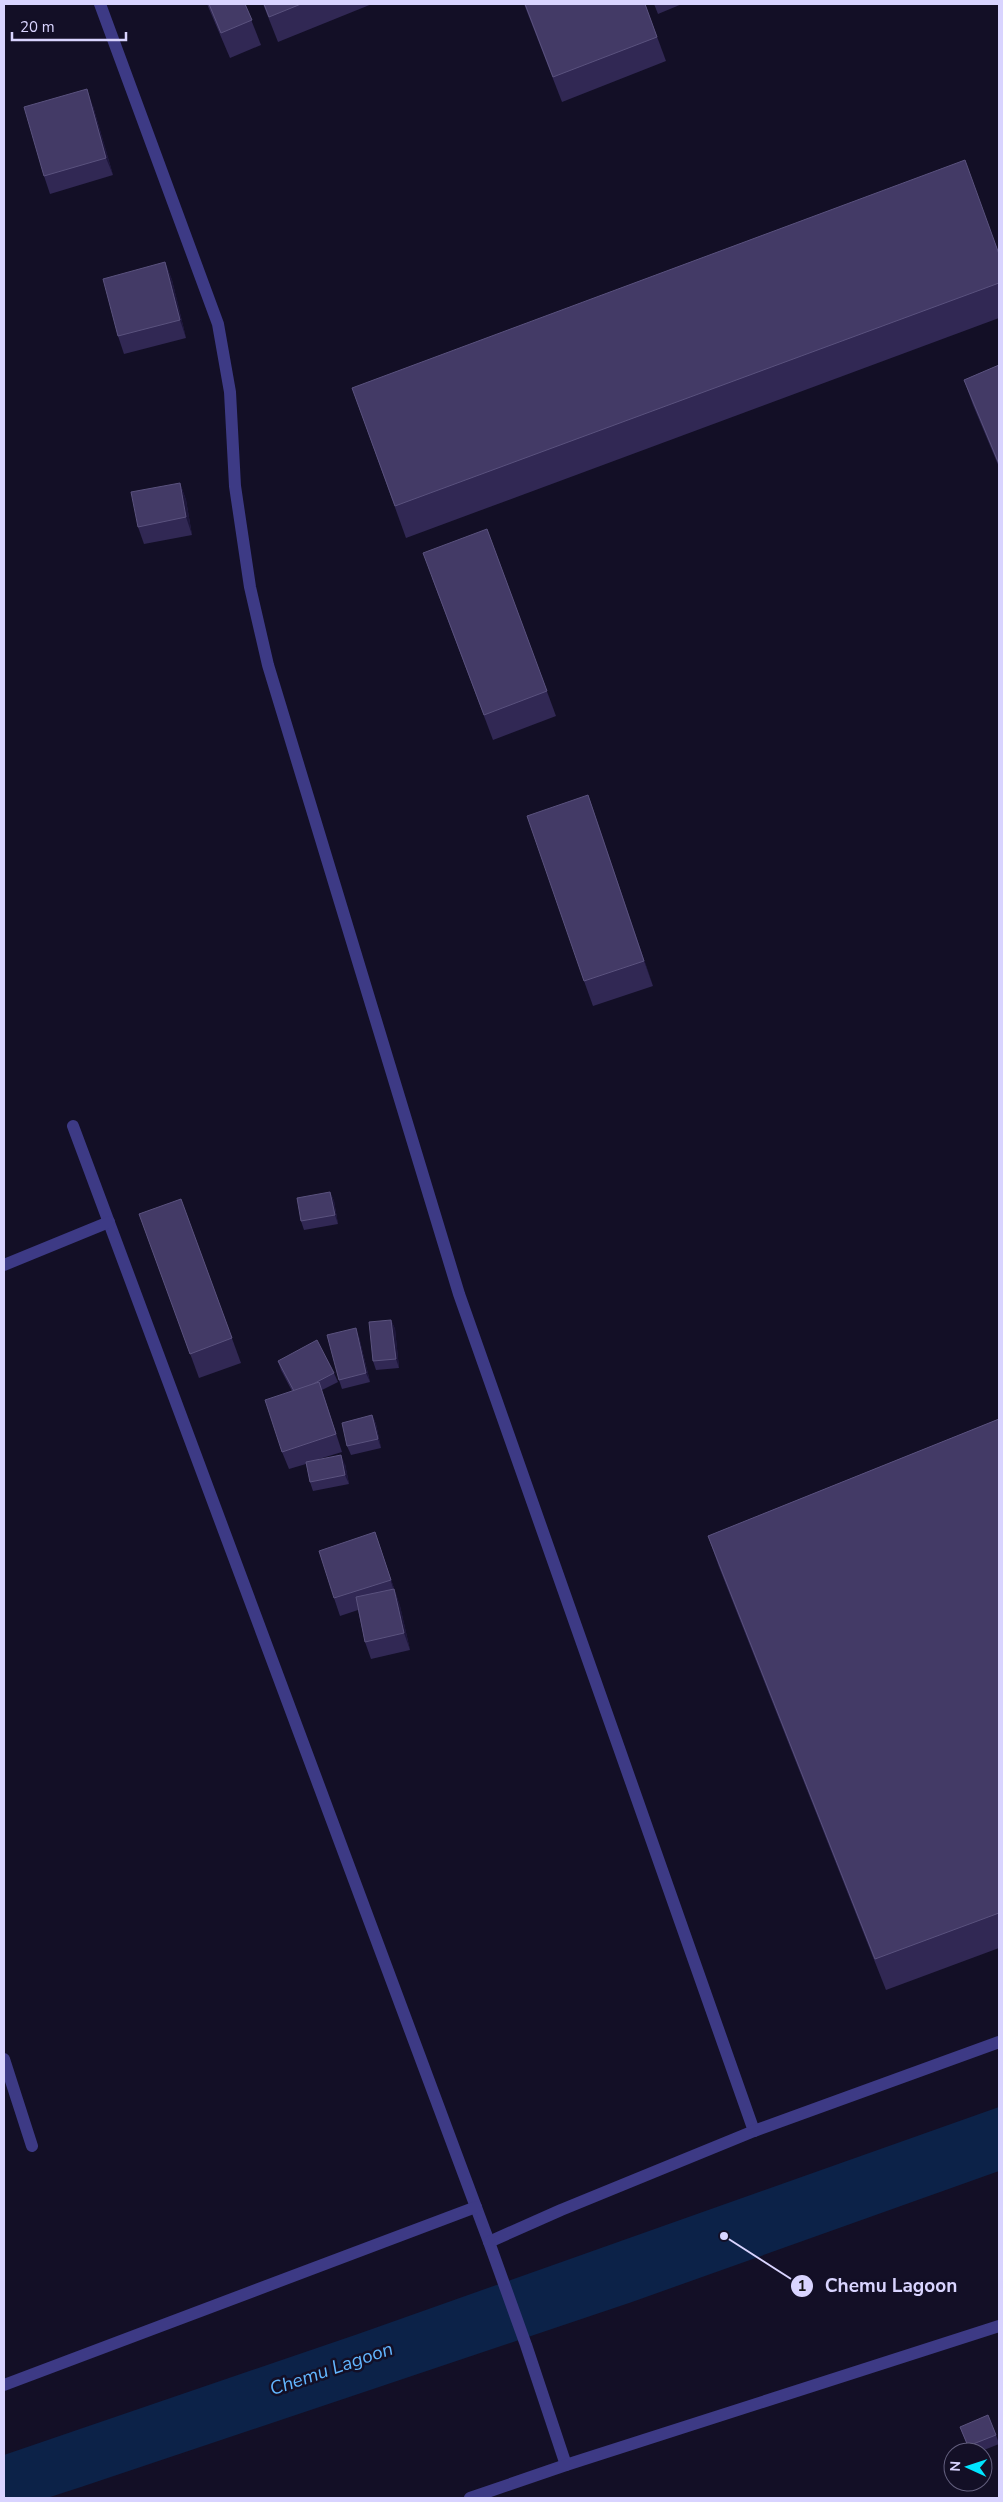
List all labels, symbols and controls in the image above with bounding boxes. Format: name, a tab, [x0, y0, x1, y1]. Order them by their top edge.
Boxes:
scale bar	[12, 10, 126, 42]
text: 20 m	[20, 17, 55, 37]
callout: Chemu Lagoon	[790, 2269, 967, 2303]
text: Chemu Lagoon	[825, 2273, 957, 2299]
text: 1	[797, 2276, 807, 2296]
water label: Chemu Lagoon	[266, 2336, 397, 2402]
north arrow	[943, 2442, 993, 2492]
text: N	[946, 2461, 965, 2472]

